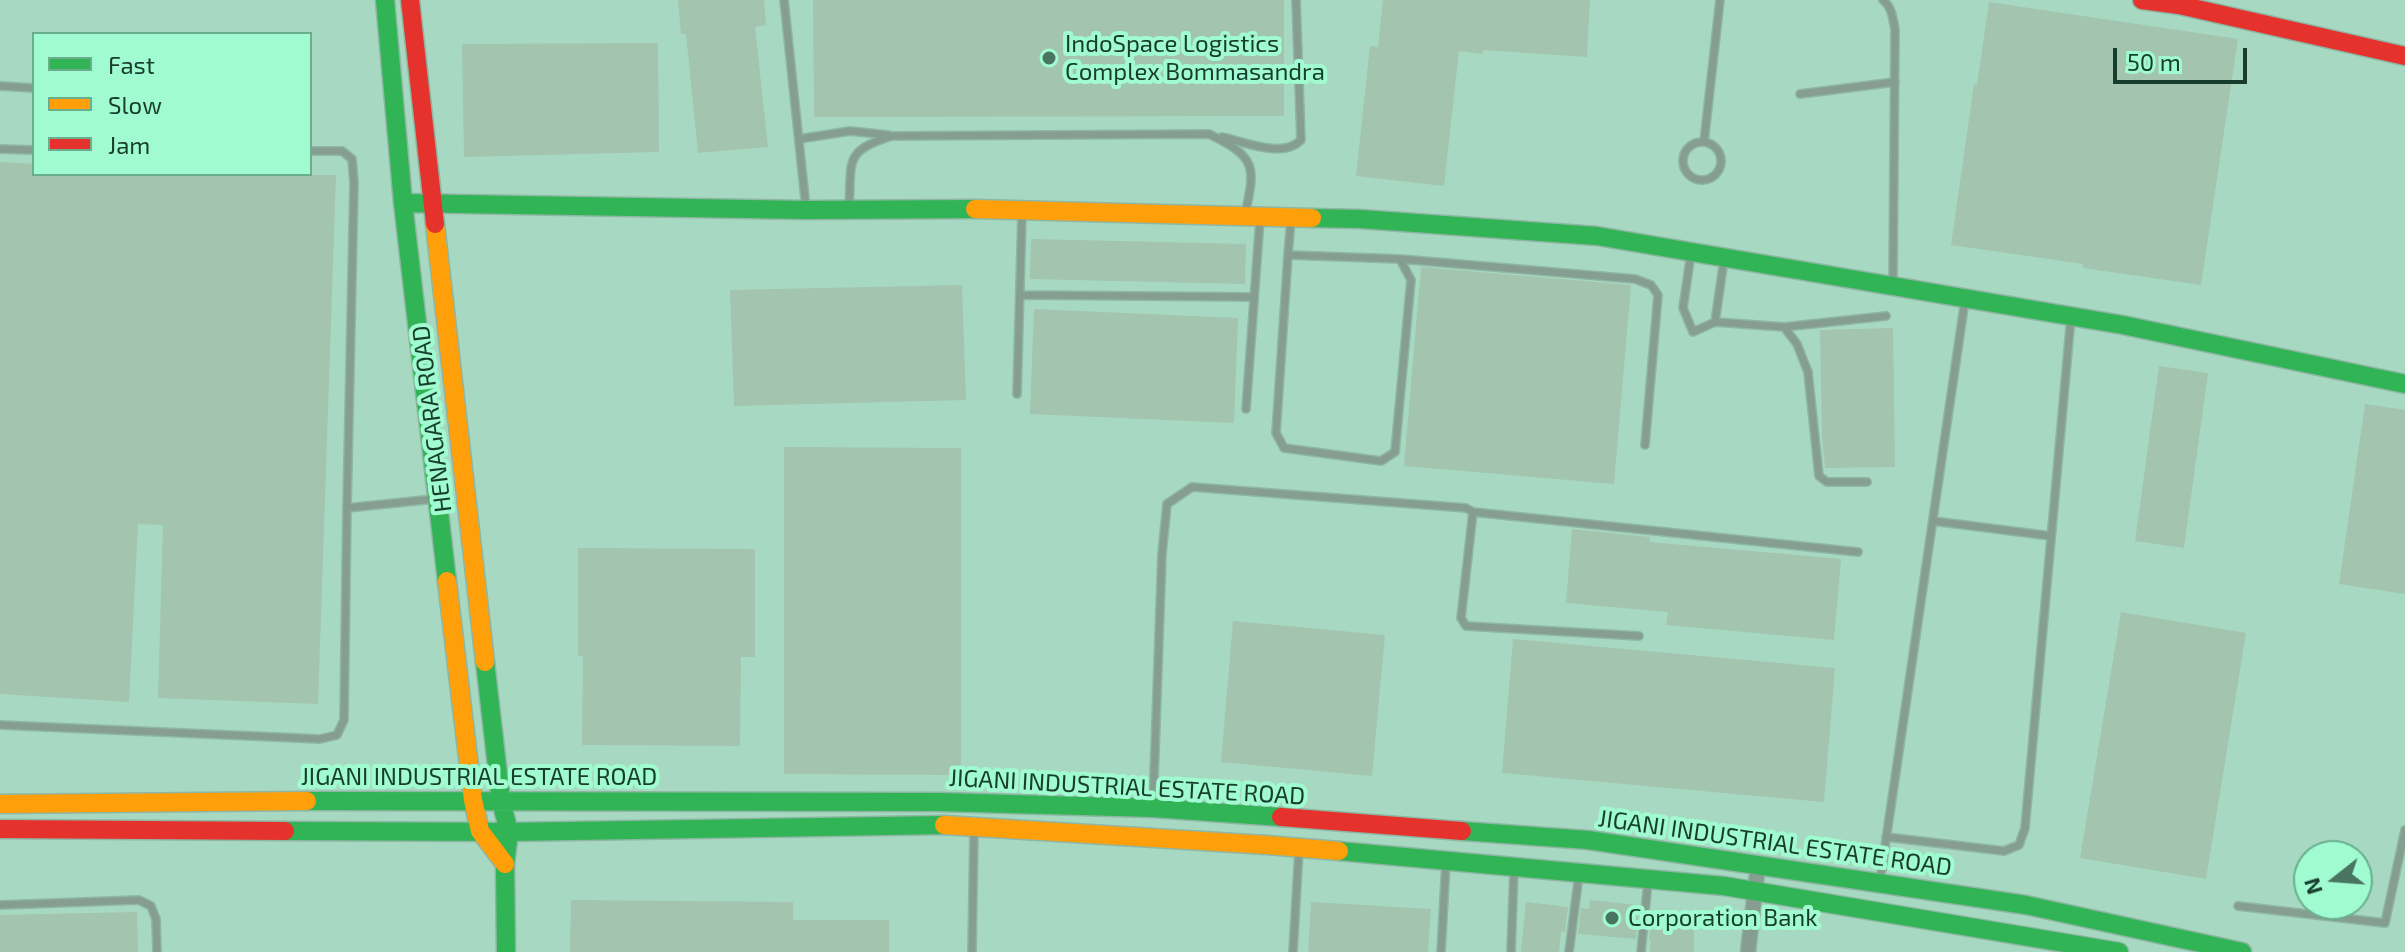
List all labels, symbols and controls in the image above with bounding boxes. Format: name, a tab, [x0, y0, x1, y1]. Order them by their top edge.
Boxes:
place label: IndoSpace Logistics Complex Bommasandra	[1065, 30, 1325, 86]
legend	[32, 32, 312, 176]
scale bar	[2117, 32, 2251, 82]
text: 50 m	[2127, 47, 2181, 76]
marker: IndoSpace Logistics Complex Bommasandra	[1040, 49, 1058, 67]
text: Fast	[108, 50, 155, 79]
text: Slow	[108, 90, 162, 119]
text: Jam	[108, 130, 150, 159]
street label: HENAGARA ROAD	[406, 324, 458, 514]
street label: JIGANI INDUSTRIAL ESTATE ROAD	[301, 763, 657, 791]
street label: JIGANI INDUSTRIAL ESTATE ROAD	[948, 763, 1306, 811]
street label: JIGANI INDUSTRIAL ESTATE ROAD	[1596, 804, 1954, 882]
north arrow	[2293, 840, 2373, 920]
text: N	[2297, 875, 2327, 898]
place label: Corporation Bank	[1628, 904, 1818, 932]
marker: Corporation Bank	[1603, 909, 1621, 927]

